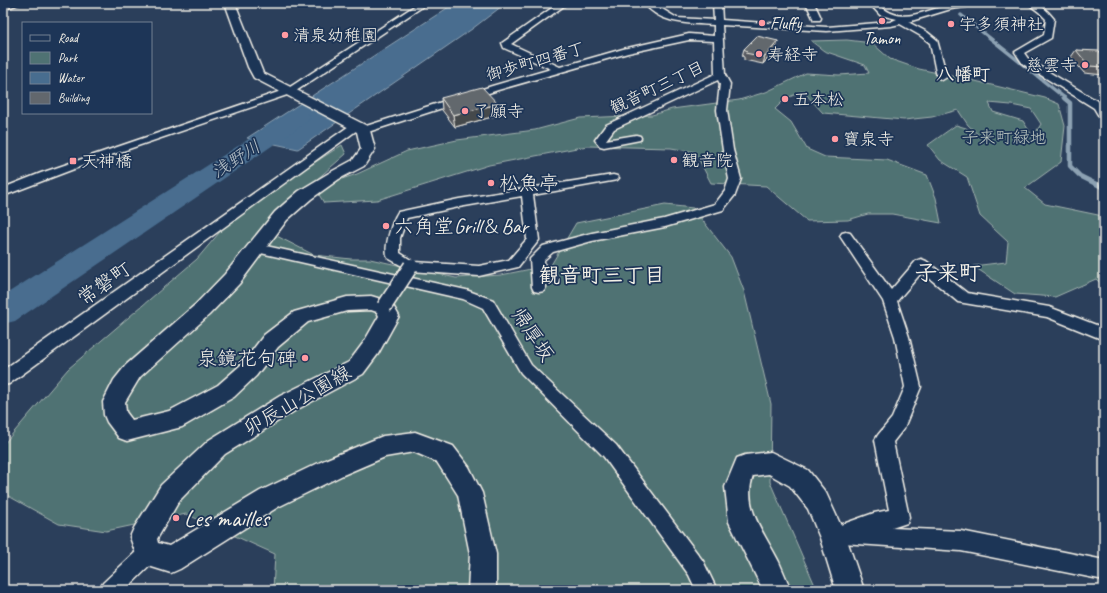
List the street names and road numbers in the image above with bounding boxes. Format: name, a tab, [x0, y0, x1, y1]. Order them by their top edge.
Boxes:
street label: 御歩町四番丁	[483, 37, 587, 86]
street label: 観音町三丁目	[607, 56, 708, 119]
street label: 常磐町	[73, 256, 136, 311]
street label: 帰厚坂	[505, 302, 560, 366]
street label: 卯辰山公園線	[239, 360, 355, 441]

